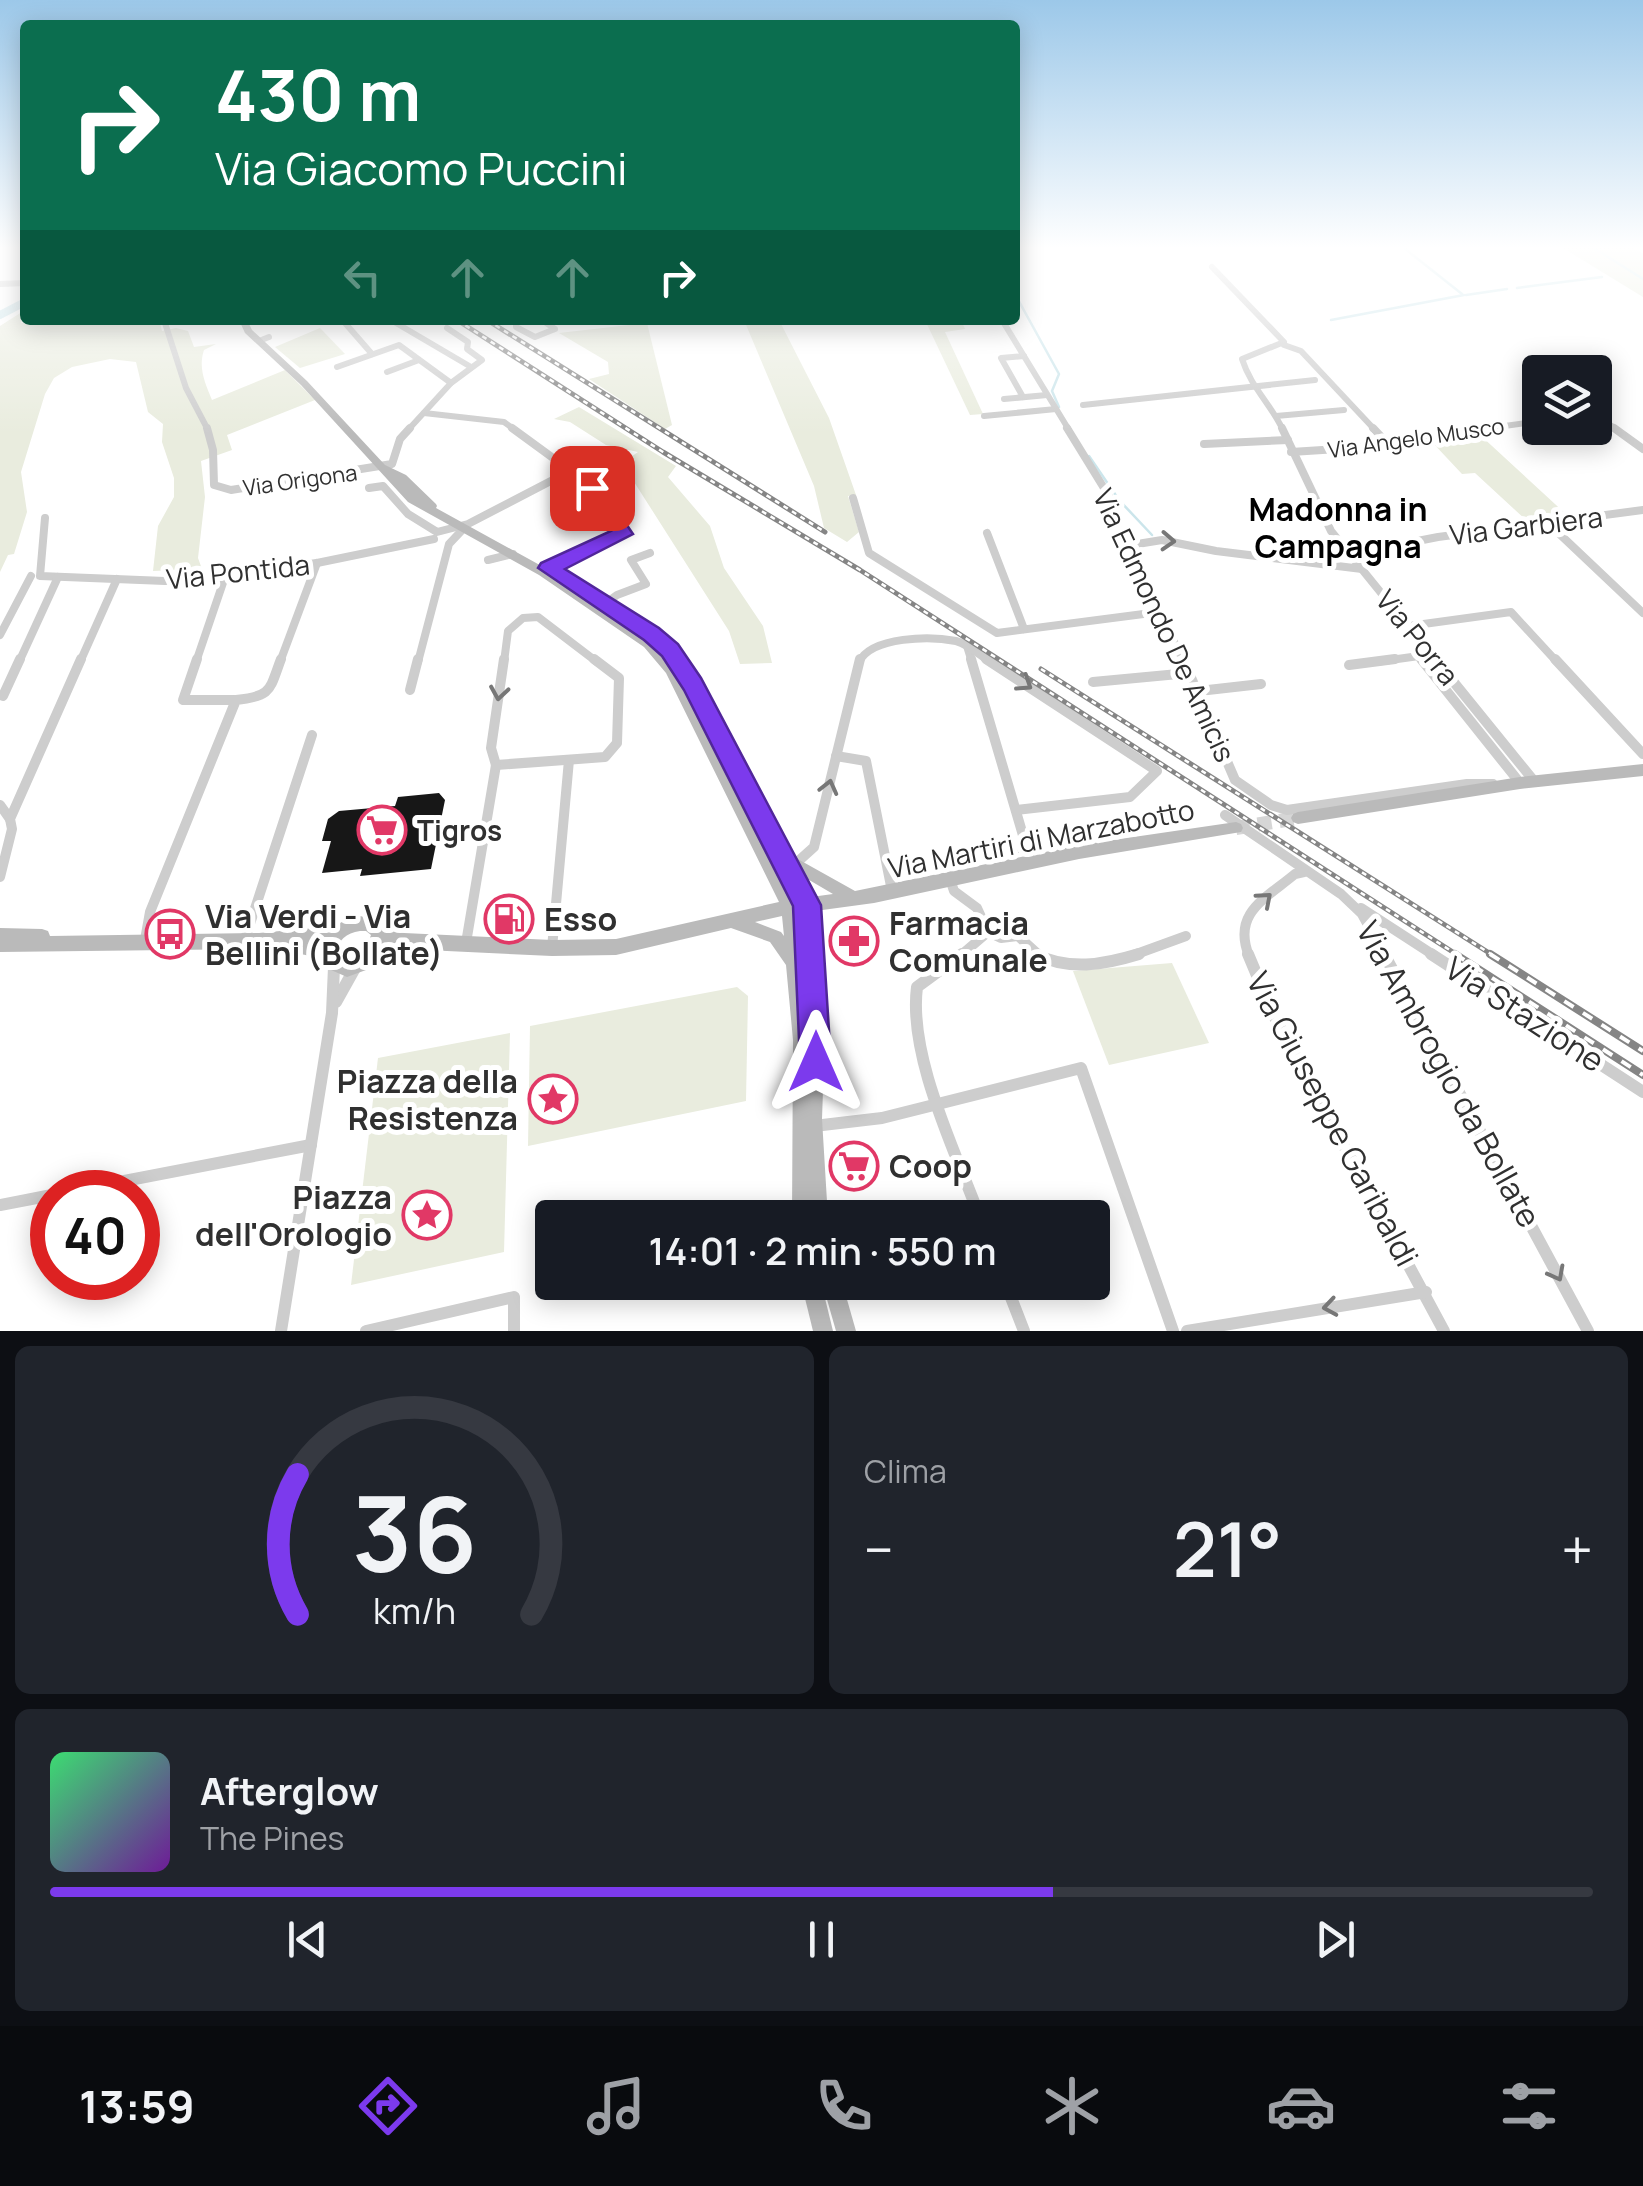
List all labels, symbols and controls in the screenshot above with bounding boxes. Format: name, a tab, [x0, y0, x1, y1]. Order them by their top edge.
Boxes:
text: 430 m	[215, 46, 421, 142]
icon: right	[50, 60, 180, 190]
text: Via Giacomo Puccini	[215, 137, 628, 199]
icon: left	[335, 250, 390, 305]
icon: ahead	[440, 250, 495, 305]
icon: ahead	[545, 250, 600, 305]
icon: right	[650, 250, 705, 305]
map controls	[1522, 355, 1612, 445]
button: layers	[1522, 355, 1612, 445]
street label: Via Angelo Musco	[1326, 411, 1506, 465]
pin	[550, 446, 635, 531]
street label: Via Origona	[241, 457, 359, 503]
icon: arrive	[565, 461, 620, 516]
street label: Via Edmondo De Amicis	[1085, 482, 1245, 768]
district label: Madonna in Campagna	[1248, 487, 1428, 568]
street label: Via Garbiera	[1447, 497, 1605, 553]
one-way arrow	[1160, 530, 1176, 551]
street label: Via Pontida	[164, 545, 312, 597]
street label: Via Porra	[1368, 581, 1468, 693]
one-way arrow	[1014, 671, 1032, 690]
one-way arrow	[489, 684, 510, 701]
one-way arrow	[817, 779, 838, 796]
street label: Via Martiri di Marzabotto	[885, 790, 1197, 886]
supermarket icon: Tigros	[356, 804, 408, 856]
place label: Tigros	[417, 811, 502, 849]
one-way arrow	[1253, 892, 1272, 910]
fuel station icon: Esso	[483, 893, 535, 945]
place label: Via Verdi - Via Bellini (Bollate)	[205, 894, 443, 975]
place label: Esso	[544, 897, 617, 941]
place label: Farmacia Comunale	[889, 901, 1048, 982]
bus stop icon: Via Verdi - Via Bellini (Bollate)	[144, 908, 196, 960]
street label: Via Ambrogio da Bollate	[1346, 913, 1552, 1235]
pharmacy icon: Farmacia Comunale	[828, 915, 880, 967]
street label: Via Stazione	[1437, 946, 1613, 1082]
street label: Via Giuseppe Garibaldi	[1237, 964, 1429, 1274]
position arrow	[764, 1010, 868, 1114]
place label: Piazza della Resistenza	[337, 1059, 518, 1140]
place icon: Piazza della Resistenza	[527, 1073, 579, 1125]
supermarket icon: Coop	[828, 1140, 880, 1192]
place label: Coop	[889, 1144, 972, 1188]
speed limit sign: 40	[30, 1170, 160, 1300]
place label: Piazza dell'Orologio	[195, 1175, 392, 1256]
place icon: Piazza dell'Orologio	[401, 1189, 453, 1241]
text: 14:01 · 2 min · 550 m	[648, 1224, 997, 1276]
one-way arrow	[1545, 1263, 1564, 1282]
one-way arrow	[1321, 1295, 1338, 1316]
text: Clima	[864, 1449, 947, 1493]
text: 36	[352, 1461, 477, 1603]
text: 21°	[1173, 1497, 1282, 1600]
text: −	[864, 1511, 894, 1587]
text: +	[1561, 1511, 1593, 1587]
text: km/h	[373, 1586, 456, 1635]
text: Afterglow	[200, 1764, 379, 1816]
text: The Pines	[200, 1816, 344, 1860]
icon: previous	[280, 1912, 335, 1967]
icon: pause	[794, 1912, 849, 1967]
icon: next	[1308, 1912, 1363, 1967]
icon: directions	[353, 2071, 423, 2141]
icon: music	[581, 2071, 651, 2141]
icon: phone	[809, 2071, 879, 2141]
icon: climate	[1037, 2071, 1107, 2141]
icon: car	[1266, 2071, 1336, 2141]
icon: filters	[1494, 2071, 1564, 2141]
text: 13:59	[79, 2075, 195, 2137]

